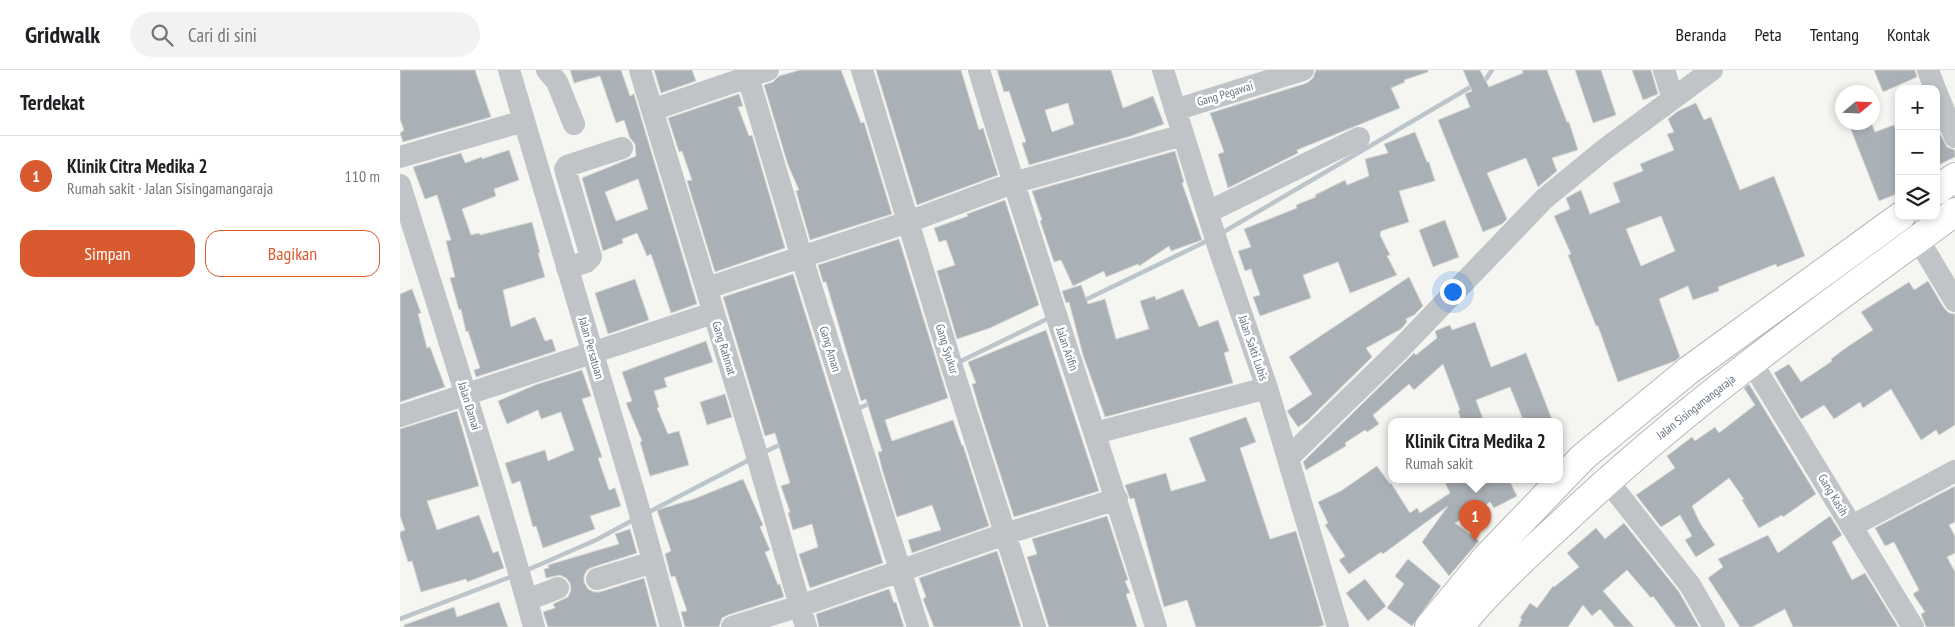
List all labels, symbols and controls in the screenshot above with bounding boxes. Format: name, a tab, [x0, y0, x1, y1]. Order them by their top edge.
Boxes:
search box	[130, 12, 480, 57]
text: Gridwalk	[25, 19, 100, 50]
icon: search	[148, 21, 176, 49]
text: Cari di sini	[188, 23, 257, 47]
text: Beranda	[1676, 23, 1726, 46]
text: Peta	[1754, 23, 1782, 46]
text: Tentang	[1810, 23, 1859, 46]
text: Kontak	[1887, 23, 1930, 46]
street label: Gang Pegawai	[1195, 78, 1255, 109]
north arrow	[1835, 85, 1880, 130]
map controls	[1895, 85, 1940, 220]
button: +	[1895, 85, 1940, 130]
text: Terdekat	[20, 89, 85, 116]
button: −	[1895, 130, 1940, 175]
text: Klinik Citra Medika 2	[67, 154, 208, 178]
text: 1	[32, 166, 40, 186]
text: 110 m	[345, 166, 380, 186]
button: layers	[1895, 175, 1940, 220]
text: Rumah sakit · Jalan Sisingamangaraja	[67, 178, 273, 198]
button: Simpan	[20, 230, 195, 277]
button: Bagikan	[205, 230, 380, 277]
your location	[1440, 279, 1466, 305]
street label: Jalan Sakti Lubis	[1235, 312, 1272, 382]
street label: Jalan Persatuan	[575, 314, 607, 381]
street label: Gang Rahmat	[709, 319, 740, 377]
street label: Gang Syukur	[933, 322, 962, 376]
street label: Gang Aman	[816, 324, 845, 373]
street label: Jalan Arifin	[1053, 324, 1082, 372]
street label: Jalan Sisingamangaraja	[1652, 371, 1738, 443]
street label: Jalan Damai	[455, 379, 484, 432]
popup	[1388, 418, 1563, 483]
text: Klinik Citra Medika 2	[1405, 429, 1546, 453]
text: Rumah sakit	[1405, 453, 1473, 473]
street label: Gang Kasih	[1815, 471, 1852, 518]
pin: 1	[1459, 500, 1491, 541]

